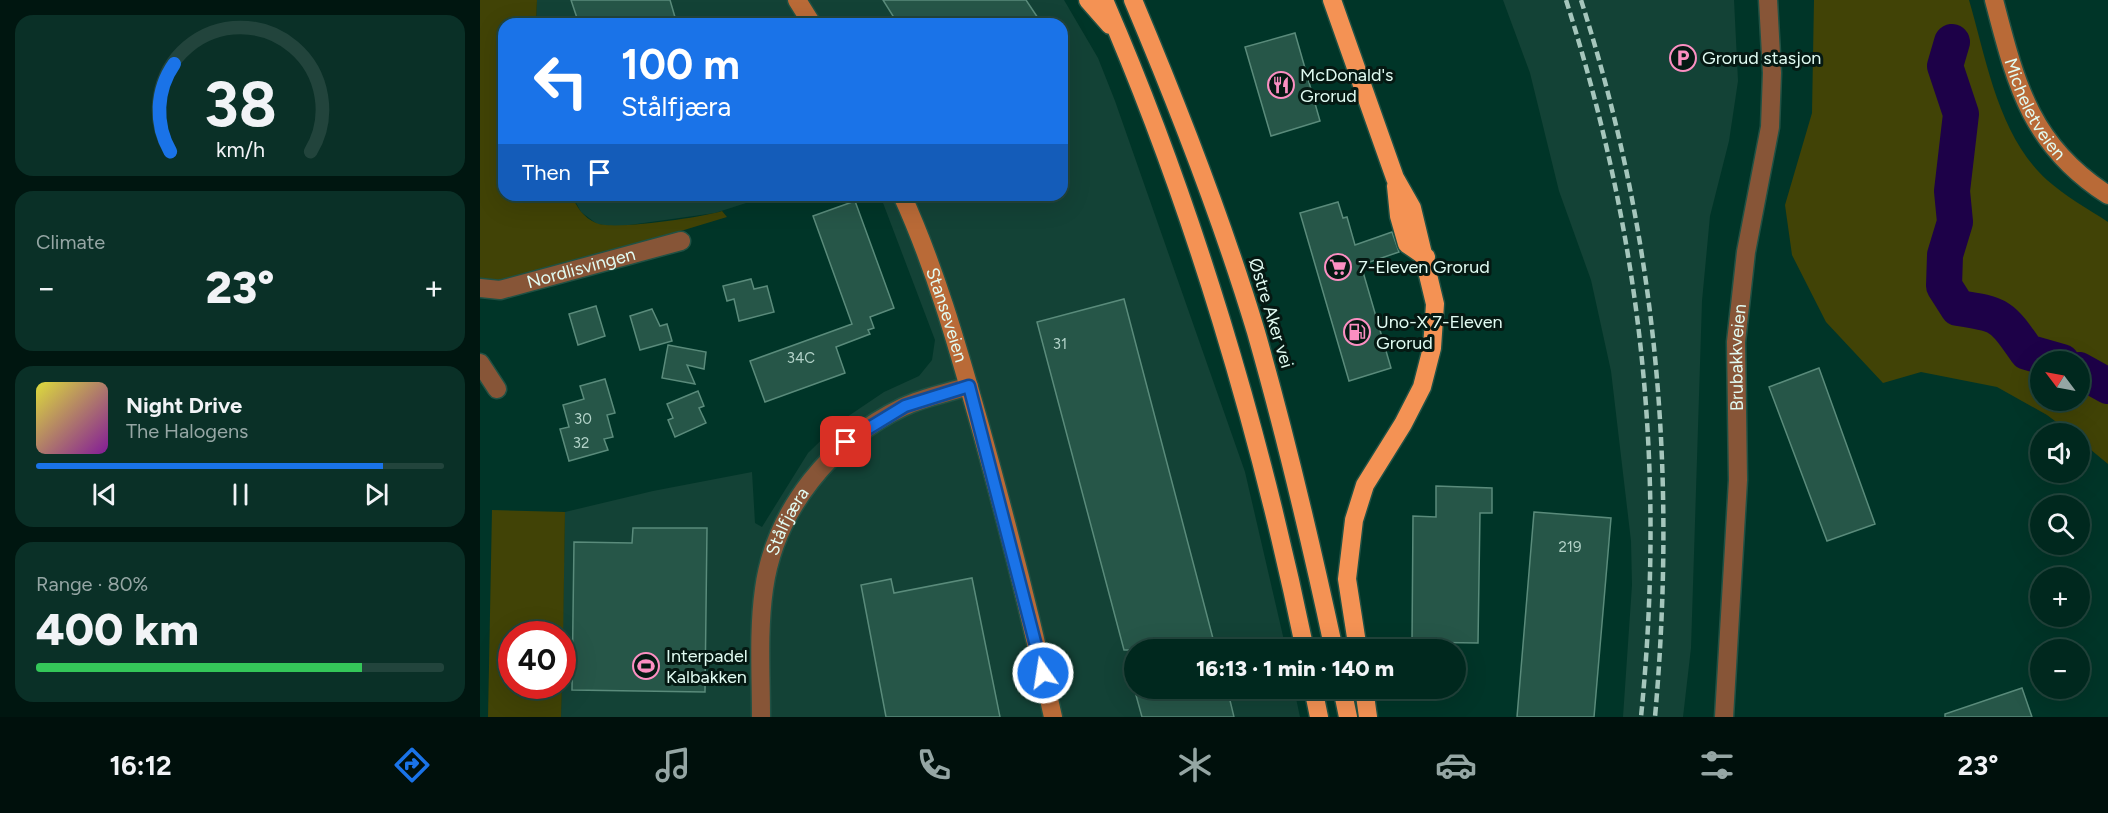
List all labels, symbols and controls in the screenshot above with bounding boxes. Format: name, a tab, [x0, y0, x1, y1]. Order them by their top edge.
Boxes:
text: 100 m	[621, 39, 740, 90]
icon: left	[522, 42, 600, 120]
parking icon: Grorud stasjon	[1668, 43, 1698, 73]
place label: Grorud stasjon	[1702, 47, 1821, 69]
street label: Micheletveien	[2000, 55, 2070, 165]
place label: McDonald's Grorud	[1300, 64, 1394, 107]
text: 38	[204, 67, 276, 142]
restaurant icon: McDonald's Grorud	[1266, 70, 1296, 100]
text: Stålfjæra	[621, 90, 731, 123]
text: km/h	[216, 138, 264, 163]
icon: arrive	[583, 156, 616, 189]
text: Then	[522, 159, 571, 186]
text: Climate	[36, 230, 105, 254]
street label: Nordlisvingen	[524, 243, 638, 293]
supermarket icon: 7-Eleven Grorud	[1323, 252, 1353, 282]
street label: Østre Aker vei	[1244, 255, 1298, 371]
place label: 7-Eleven Grorud	[1358, 256, 1490, 278]
text: 23°	[206, 260, 274, 314]
street label: Stanseveien	[921, 265, 972, 365]
text: −	[36, 268, 57, 307]
text: +	[423, 268, 444, 307]
street label: Brubakkveien	[1725, 303, 1751, 411]
place label: Uno-X 7-Eleven Grorud	[1376, 311, 1503, 354]
fuel station icon: Uno-X 7-Eleven Grorud	[1342, 317, 1372, 347]
house number: 31	[1053, 335, 1067, 353]
house number: 34C	[787, 349, 815, 367]
north arrow	[2030, 351, 2090, 411]
map controls	[2030, 351, 2090, 699]
text: Night Drive	[126, 392, 242, 419]
house number: 30	[574, 410, 592, 428]
pin	[820, 416, 871, 467]
text: The Halogens	[126, 419, 248, 443]
button: sound	[2030, 423, 2090, 483]
icon: arrive	[829, 425, 862, 458]
house number: 32	[573, 434, 589, 452]
icon: previous	[88, 478, 121, 511]
icon: pause	[224, 478, 257, 511]
icon: next	[360, 478, 393, 511]
street label: Stålfjæra	[761, 483, 814, 558]
button: search	[2030, 495, 2090, 555]
house number: 219	[1558, 538, 1582, 556]
button: +	[2030, 567, 2090, 627]
text: Range · 80%	[36, 572, 148, 596]
text: 400 km	[36, 602, 199, 656]
speed limit sign: 40	[498, 621, 576, 699]
button: −	[2030, 639, 2090, 699]
position arrow	[1011, 641, 1075, 705]
place label: Interpadel Kalbakken	[666, 645, 748, 688]
sports icon: Interpadel Kalbakken	[631, 651, 661, 681]
text: 16:13 · 1 min · 140 m	[1196, 655, 1394, 682]
icon: directions	[391, 744, 433, 786]
icon: music	[652, 744, 694, 786]
icon: phone	[913, 744, 955, 786]
icon: climate	[1174, 744, 1216, 786]
icon: car	[1435, 744, 1477, 786]
icon: filters	[1696, 744, 1738, 786]
text: 16:12	[110, 749, 172, 782]
text: 23°	[1958, 749, 1998, 782]

